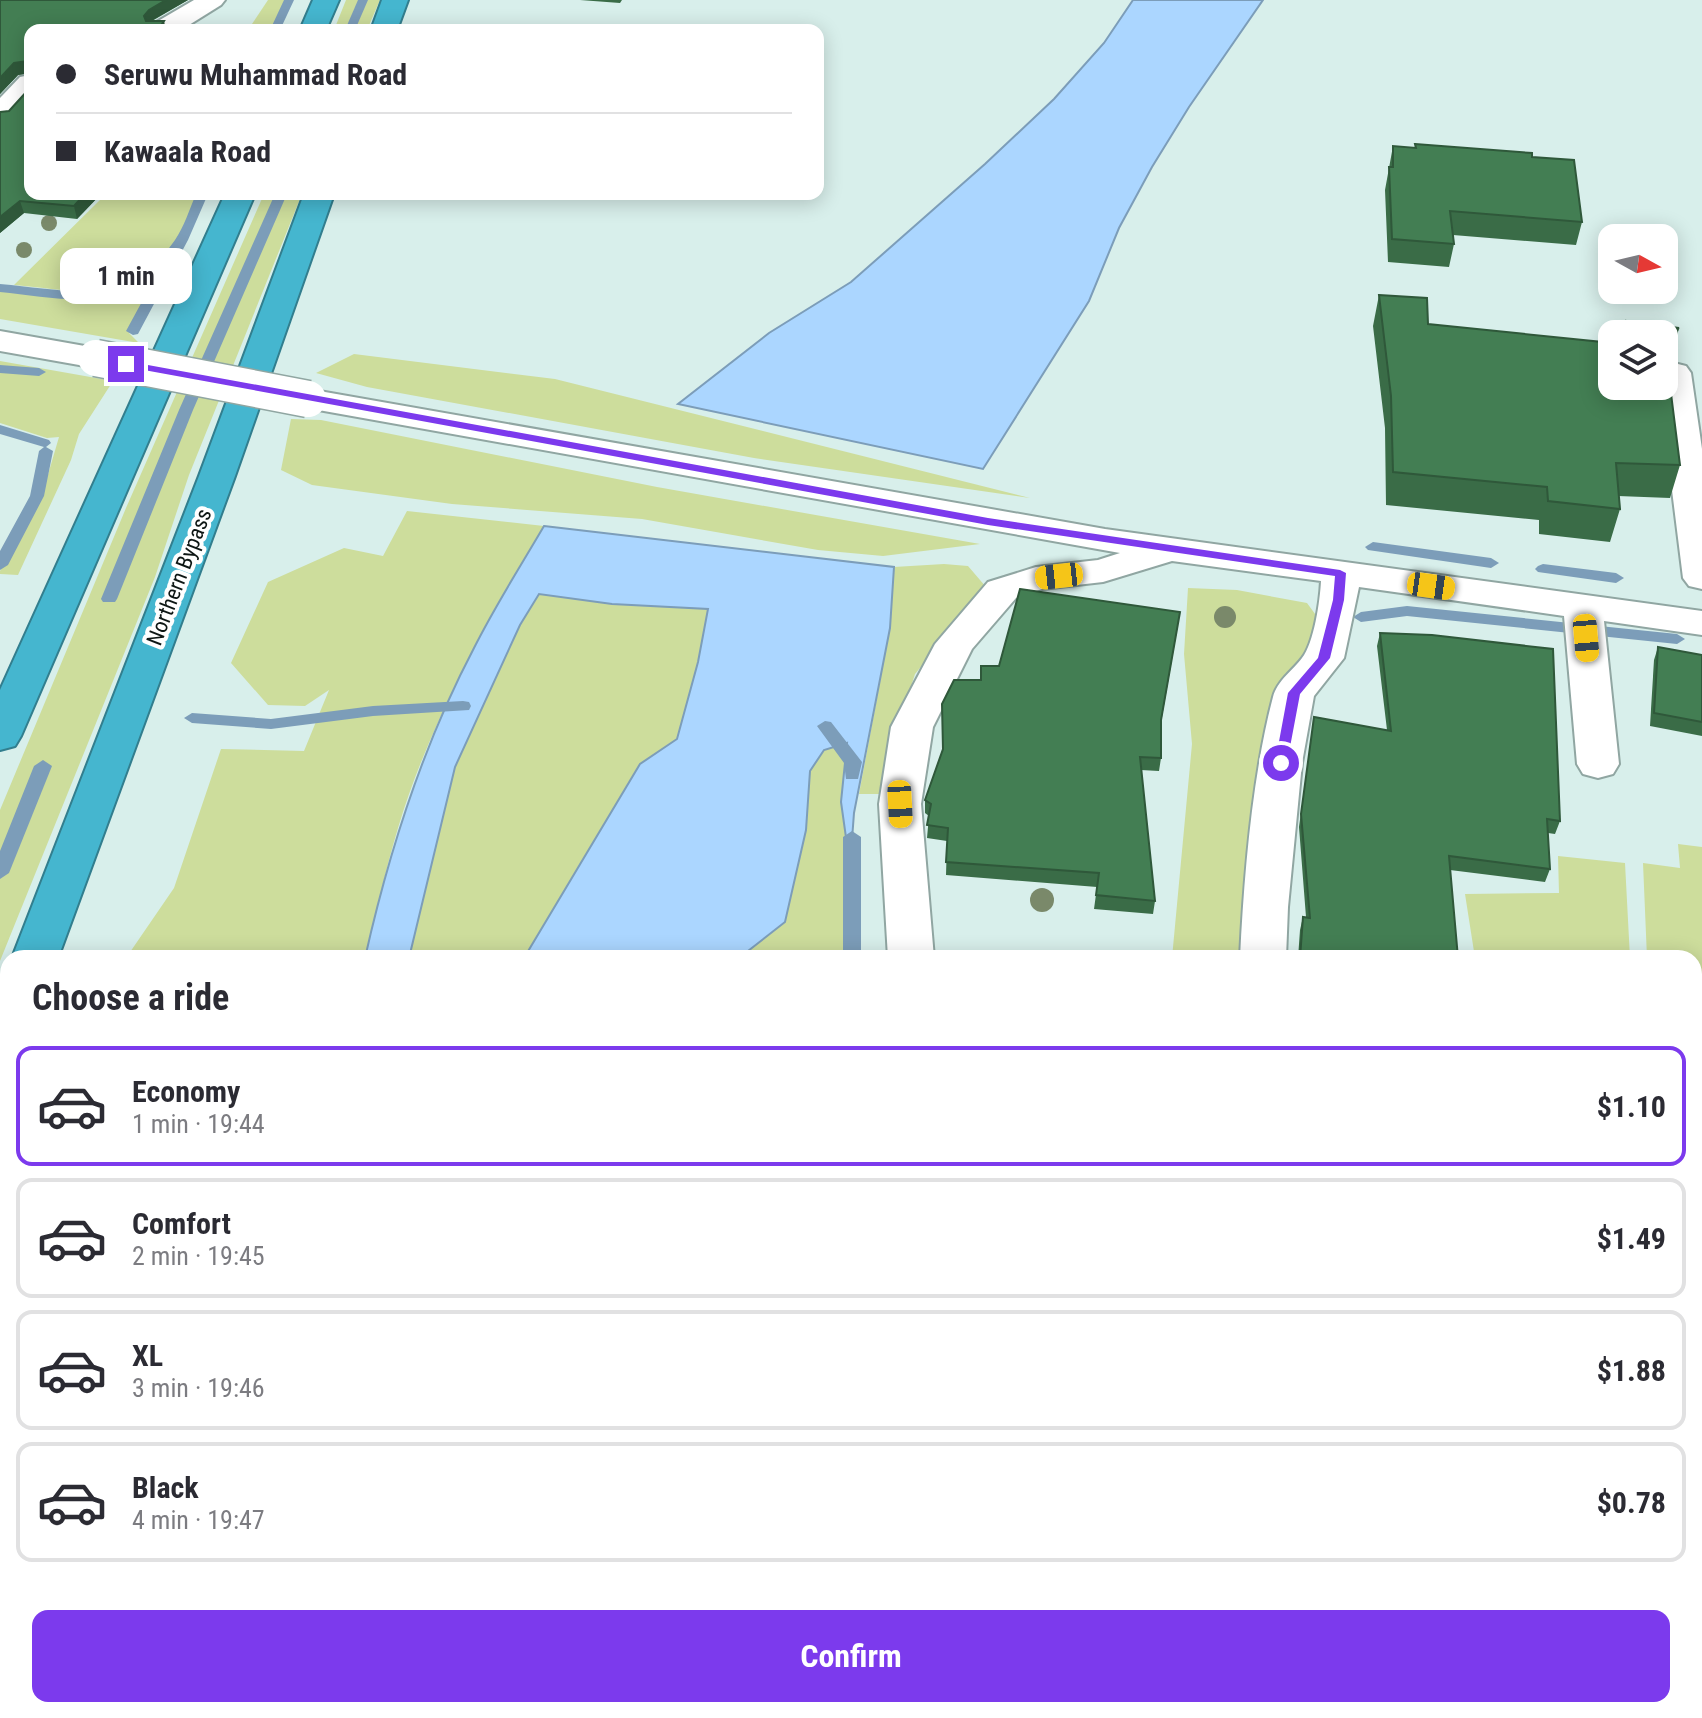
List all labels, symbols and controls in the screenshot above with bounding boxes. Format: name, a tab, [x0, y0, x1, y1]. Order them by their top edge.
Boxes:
text: Seruwu Muhammad Road	[104, 57, 407, 92]
text: Kawaala Road	[104, 134, 271, 169]
north arrow	[1598, 224, 1678, 304]
map controls	[1598, 224, 1678, 400]
callout: 1 min	[60, 248, 192, 304]
text: 1 min	[97, 261, 155, 291]
button: layers	[1598, 320, 1678, 400]
route end	[108, 346, 144, 382]
street label: Northern Bypass	[141, 505, 217, 649]
car	[1034, 562, 1084, 590]
car	[1406, 571, 1456, 601]
car	[1572, 613, 1600, 663]
route start	[1263, 745, 1299, 781]
car	[887, 779, 913, 829]
text: Choose a ride	[32, 977, 229, 1019]
icon: car	[36, 1070, 108, 1142]
text: Economy	[132, 1074, 240, 1109]
text: $1.10	[1597, 1089, 1666, 1124]
text: 1 min · 19:44	[132, 1109, 265, 1139]
icon: car	[36, 1202, 108, 1274]
text: Comfort	[132, 1206, 231, 1241]
text: $1.49	[1597, 1221, 1666, 1256]
text: 2 min · 19:45	[132, 1241, 265, 1271]
icon: car	[36, 1334, 108, 1406]
text: XL	[132, 1338, 163, 1373]
text: $1.88	[1597, 1353, 1666, 1388]
text: 3 min · 19:46	[132, 1373, 265, 1403]
icon: car	[36, 1466, 108, 1538]
text: Black	[132, 1470, 199, 1505]
text: $0.78	[1597, 1485, 1666, 1520]
text: 4 min · 19:47	[132, 1505, 265, 1535]
button: Confirm	[32, 1610, 1670, 1702]

